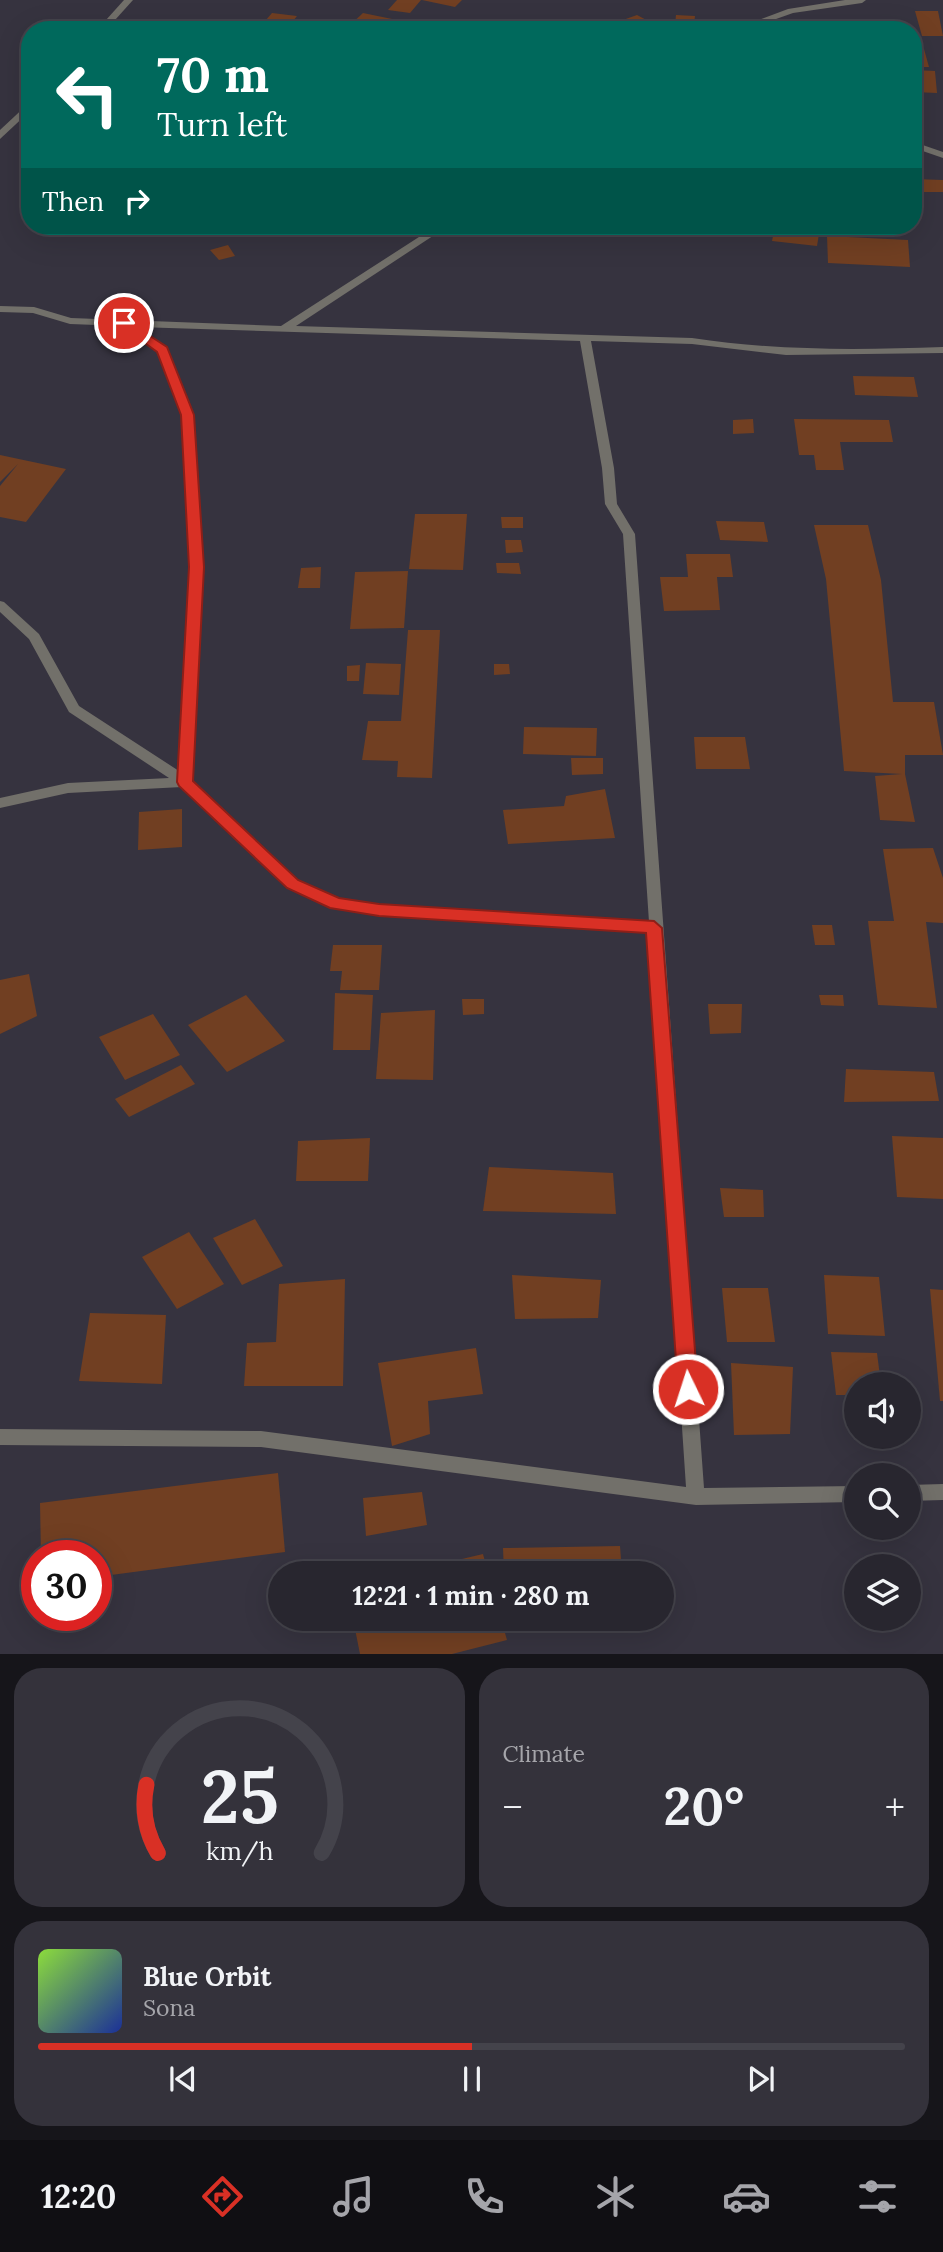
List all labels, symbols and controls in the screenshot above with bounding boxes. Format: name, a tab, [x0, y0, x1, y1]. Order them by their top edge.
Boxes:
text: 70 m	[157, 43, 269, 105]
icon: left	[42, 49, 133, 140]
text: Turn left	[157, 104, 287, 145]
icon: right	[118, 182, 156, 220]
text: Then	[42, 185, 104, 218]
pin	[94, 293, 154, 353]
icon: arrive	[105, 304, 143, 342]
position arrow	[651, 1352, 725, 1426]
map controls	[844, 1372, 921, 1631]
button: sound	[844, 1372, 921, 1449]
button: search	[844, 1463, 921, 1540]
speed limit sign: 30	[21, 1540, 112, 1631]
button: layers	[844, 1554, 921, 1631]
text: 12:21 · 1 min · 280 m	[353, 1579, 589, 1612]
text: Climate	[503, 1739, 585, 1768]
text: 25	[200, 1751, 278, 1844]
text: 20°	[663, 1773, 744, 1839]
text: −	[503, 1783, 523, 1831]
text: +	[885, 1783, 905, 1831]
text: km/h	[205, 1835, 273, 1867]
text: Blue Orbit	[143, 1960, 271, 1993]
text: Sona	[143, 1993, 195, 2022]
icon: previous	[164, 2060, 202, 2098]
icon: pause	[453, 2060, 491, 2098]
icon: next	[742, 2060, 780, 2098]
icon: directions	[198, 2172, 247, 2221]
icon: music	[329, 2172, 378, 2221]
icon: phone	[460, 2172, 509, 2221]
icon: climate	[591, 2172, 640, 2221]
icon: car	[722, 2172, 771, 2221]
icon: filters	[853, 2172, 902, 2221]
text: 12:20	[41, 2176, 116, 2217]

